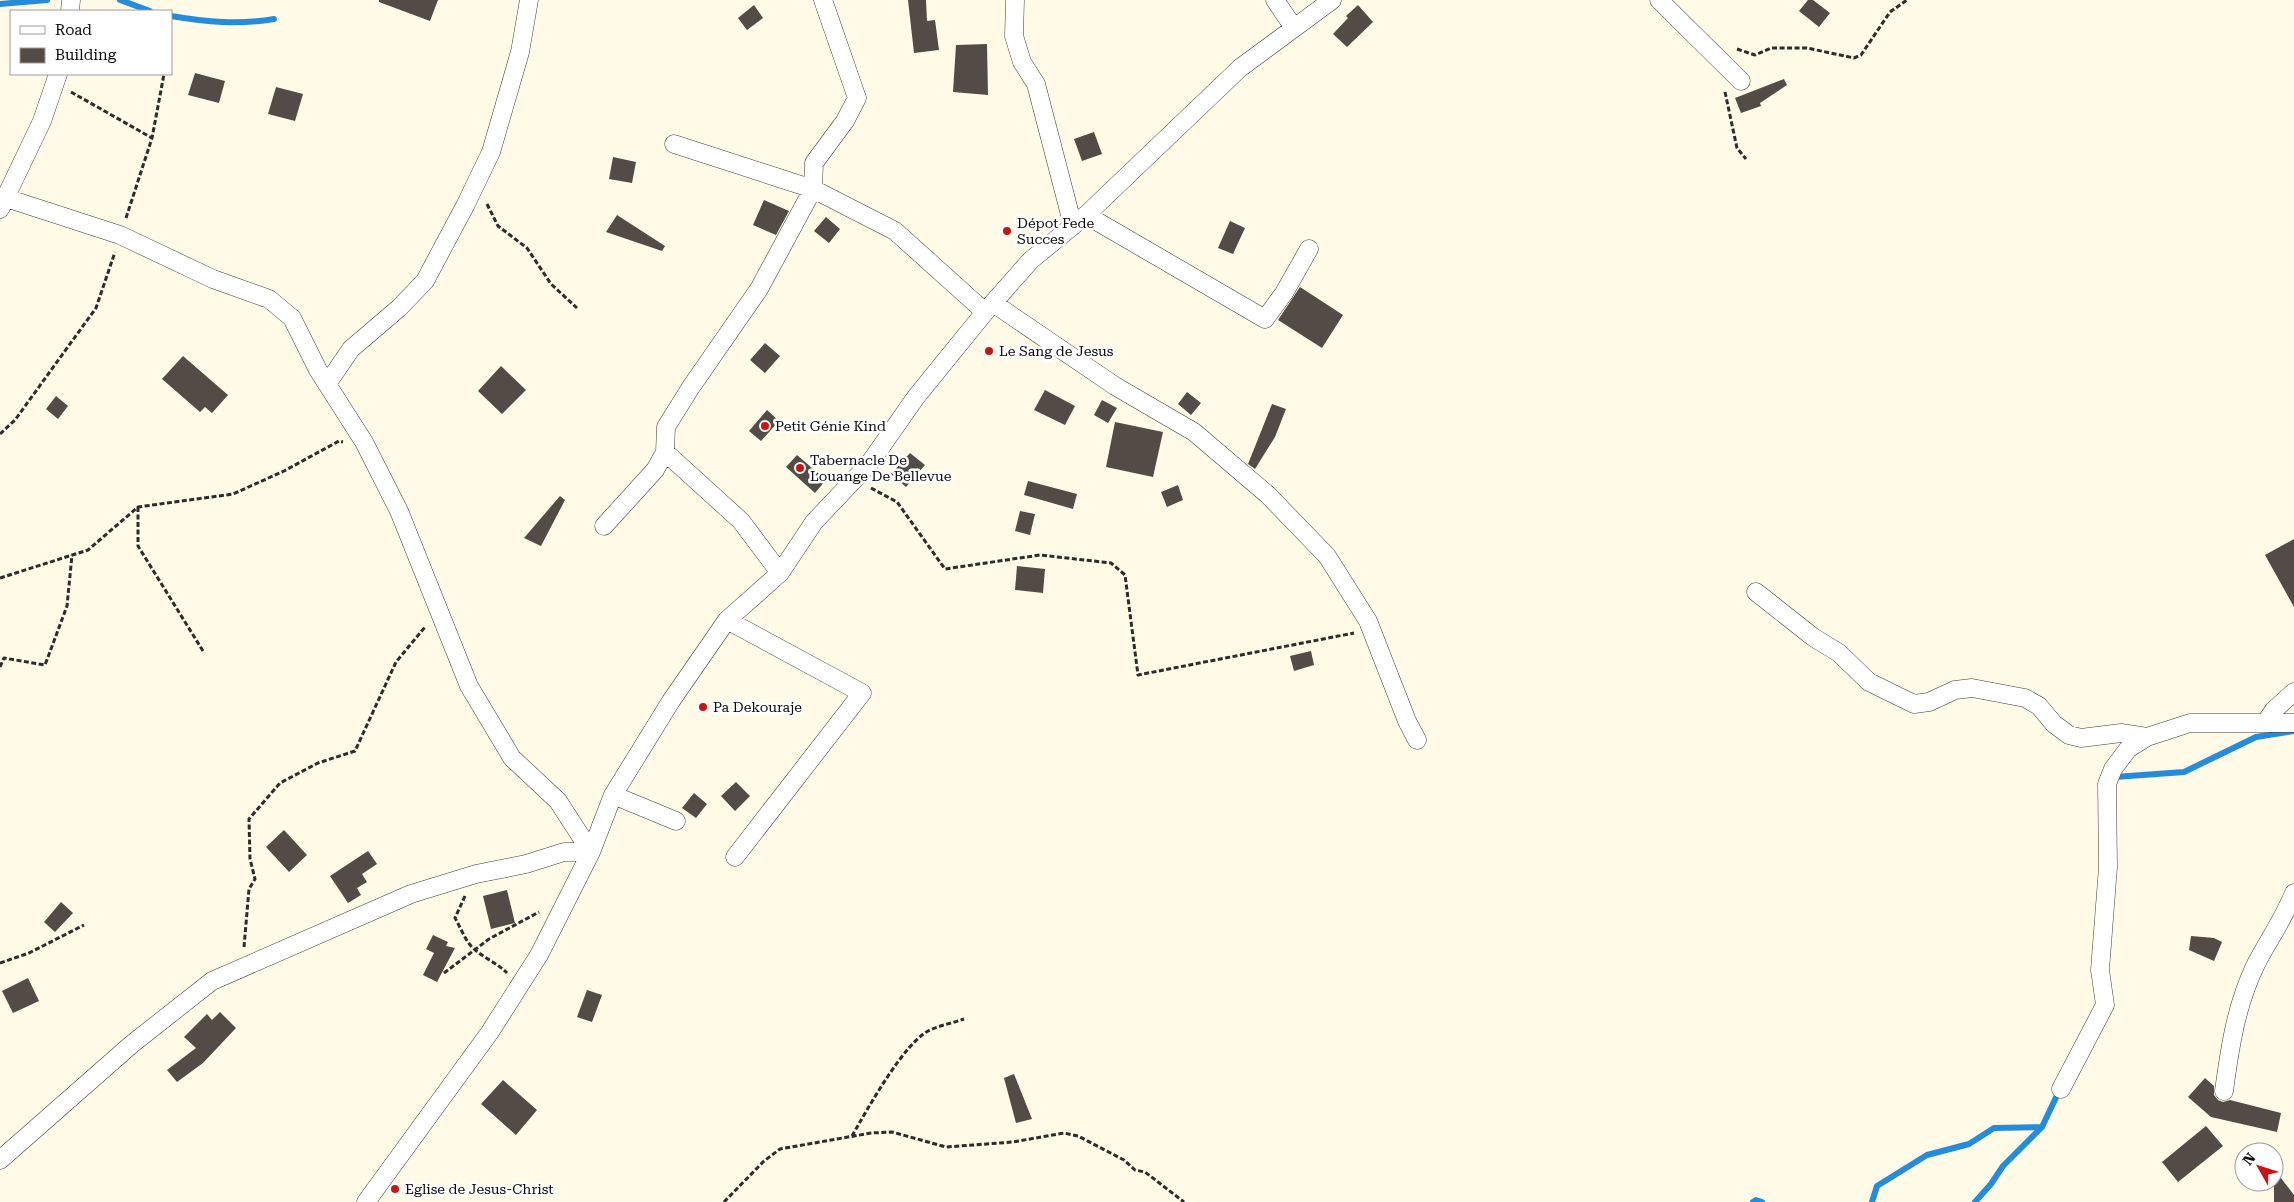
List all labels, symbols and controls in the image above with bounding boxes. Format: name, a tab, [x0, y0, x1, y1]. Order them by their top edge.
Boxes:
legend	[10, 10, 172, 75]
text: Road	[55, 21, 92, 39]
text: Building	[55, 46, 117, 64]
place label: Dépot Fede Succes	[1017, 215, 1095, 247]
marker: Dépot Fede Succes	[1001, 225, 1013, 237]
place label: Le Sang de Jesus	[999, 343, 1114, 359]
marker: Le Sang de Jesus	[983, 345, 995, 357]
place label: Petit Génie Kind	[775, 418, 886, 434]
marker: Petit Génie Kind	[759, 420, 771, 432]
place label: Tabernacle De Louange De Bellevue	[810, 452, 952, 484]
marker: Tabernacle De Louange De Bellevue	[794, 462, 806, 474]
place label: Pa Dekouraje	[713, 699, 802, 715]
marker: Pa Dekouraje	[697, 701, 709, 713]
north arrow	[2234, 1142, 2284, 1192]
text: N	[2239, 1149, 2259, 1168]
place label: Eglise de Jesus-Christ	[405, 1181, 554, 1197]
marker: Eglise de Jesus-Christ	[389, 1183, 401, 1195]

